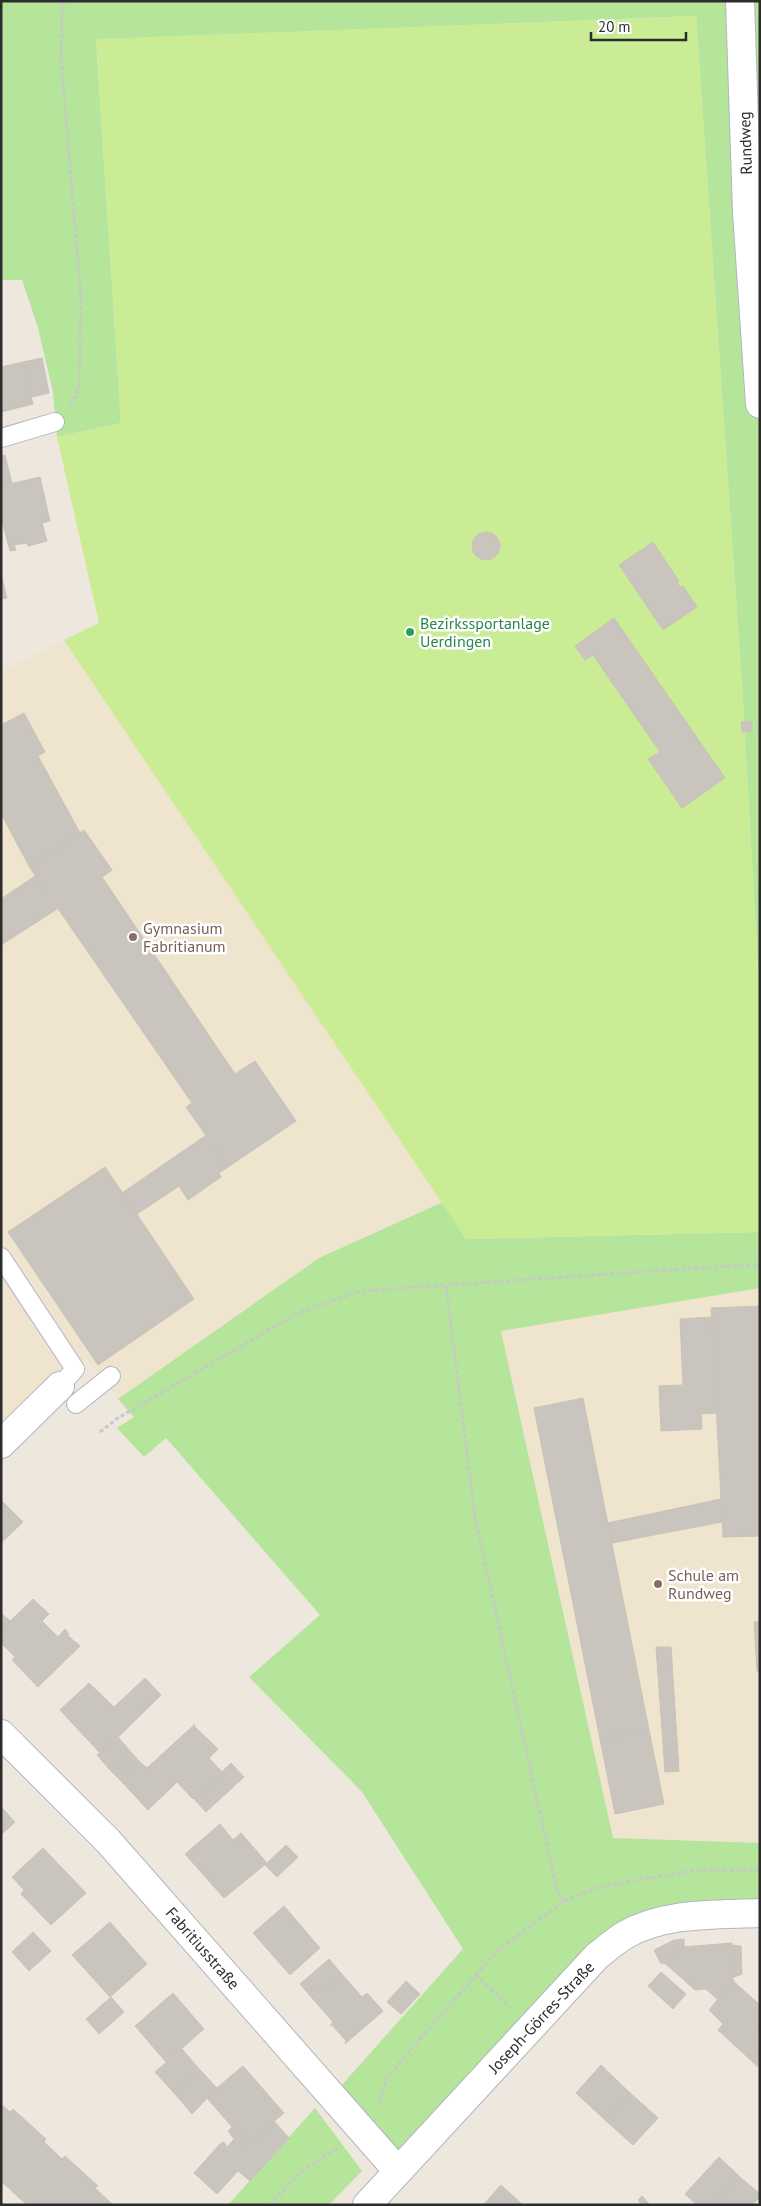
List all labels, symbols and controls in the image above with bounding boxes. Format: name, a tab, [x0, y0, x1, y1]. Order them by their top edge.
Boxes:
scale bar	[591, 10, 686, 42]
text: 20 m	[598, 17, 631, 36]
street label: Rundweg	[734, 111, 756, 175]
place label: Bezirkssportanlage Uerdingen	[420, 613, 550, 651]
marker: Bezirkssportanlage Uerdingen	[404, 626, 416, 638]
place label: Gymnasium Fabritianum	[143, 918, 226, 956]
marker: Gymnasium Fabritianum	[127, 931, 139, 943]
place label: Schule am Rundweg	[668, 1565, 739, 1603]
marker: Schule am Rundweg	[652, 1578, 664, 1590]
street label: Fabritiusstraße	[162, 1903, 244, 1993]
street label: Joseph-Görres-Straße	[483, 1957, 598, 2078]

